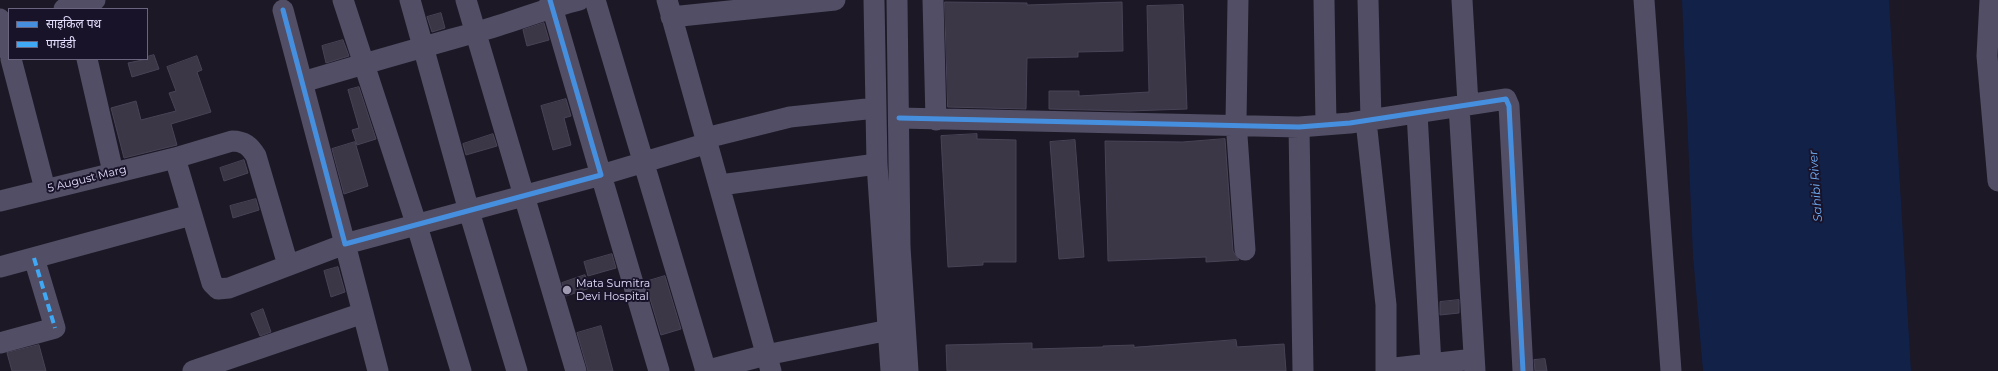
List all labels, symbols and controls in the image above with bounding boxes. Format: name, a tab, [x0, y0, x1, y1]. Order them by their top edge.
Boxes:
legend	[8, 8, 148, 60]
text: साइकिल पथ	[46, 16, 101, 31]
text: पगडंडी	[46, 36, 76, 51]
water label: Sahibi River	[1806, 150, 1826, 222]
street label: 5 August Marg	[46, 163, 128, 195]
place label: Mata Sumitra Devi Hospital	[576, 277, 650, 303]
marker: Mata Sumitra Devi Hospital	[561, 284, 573, 296]

